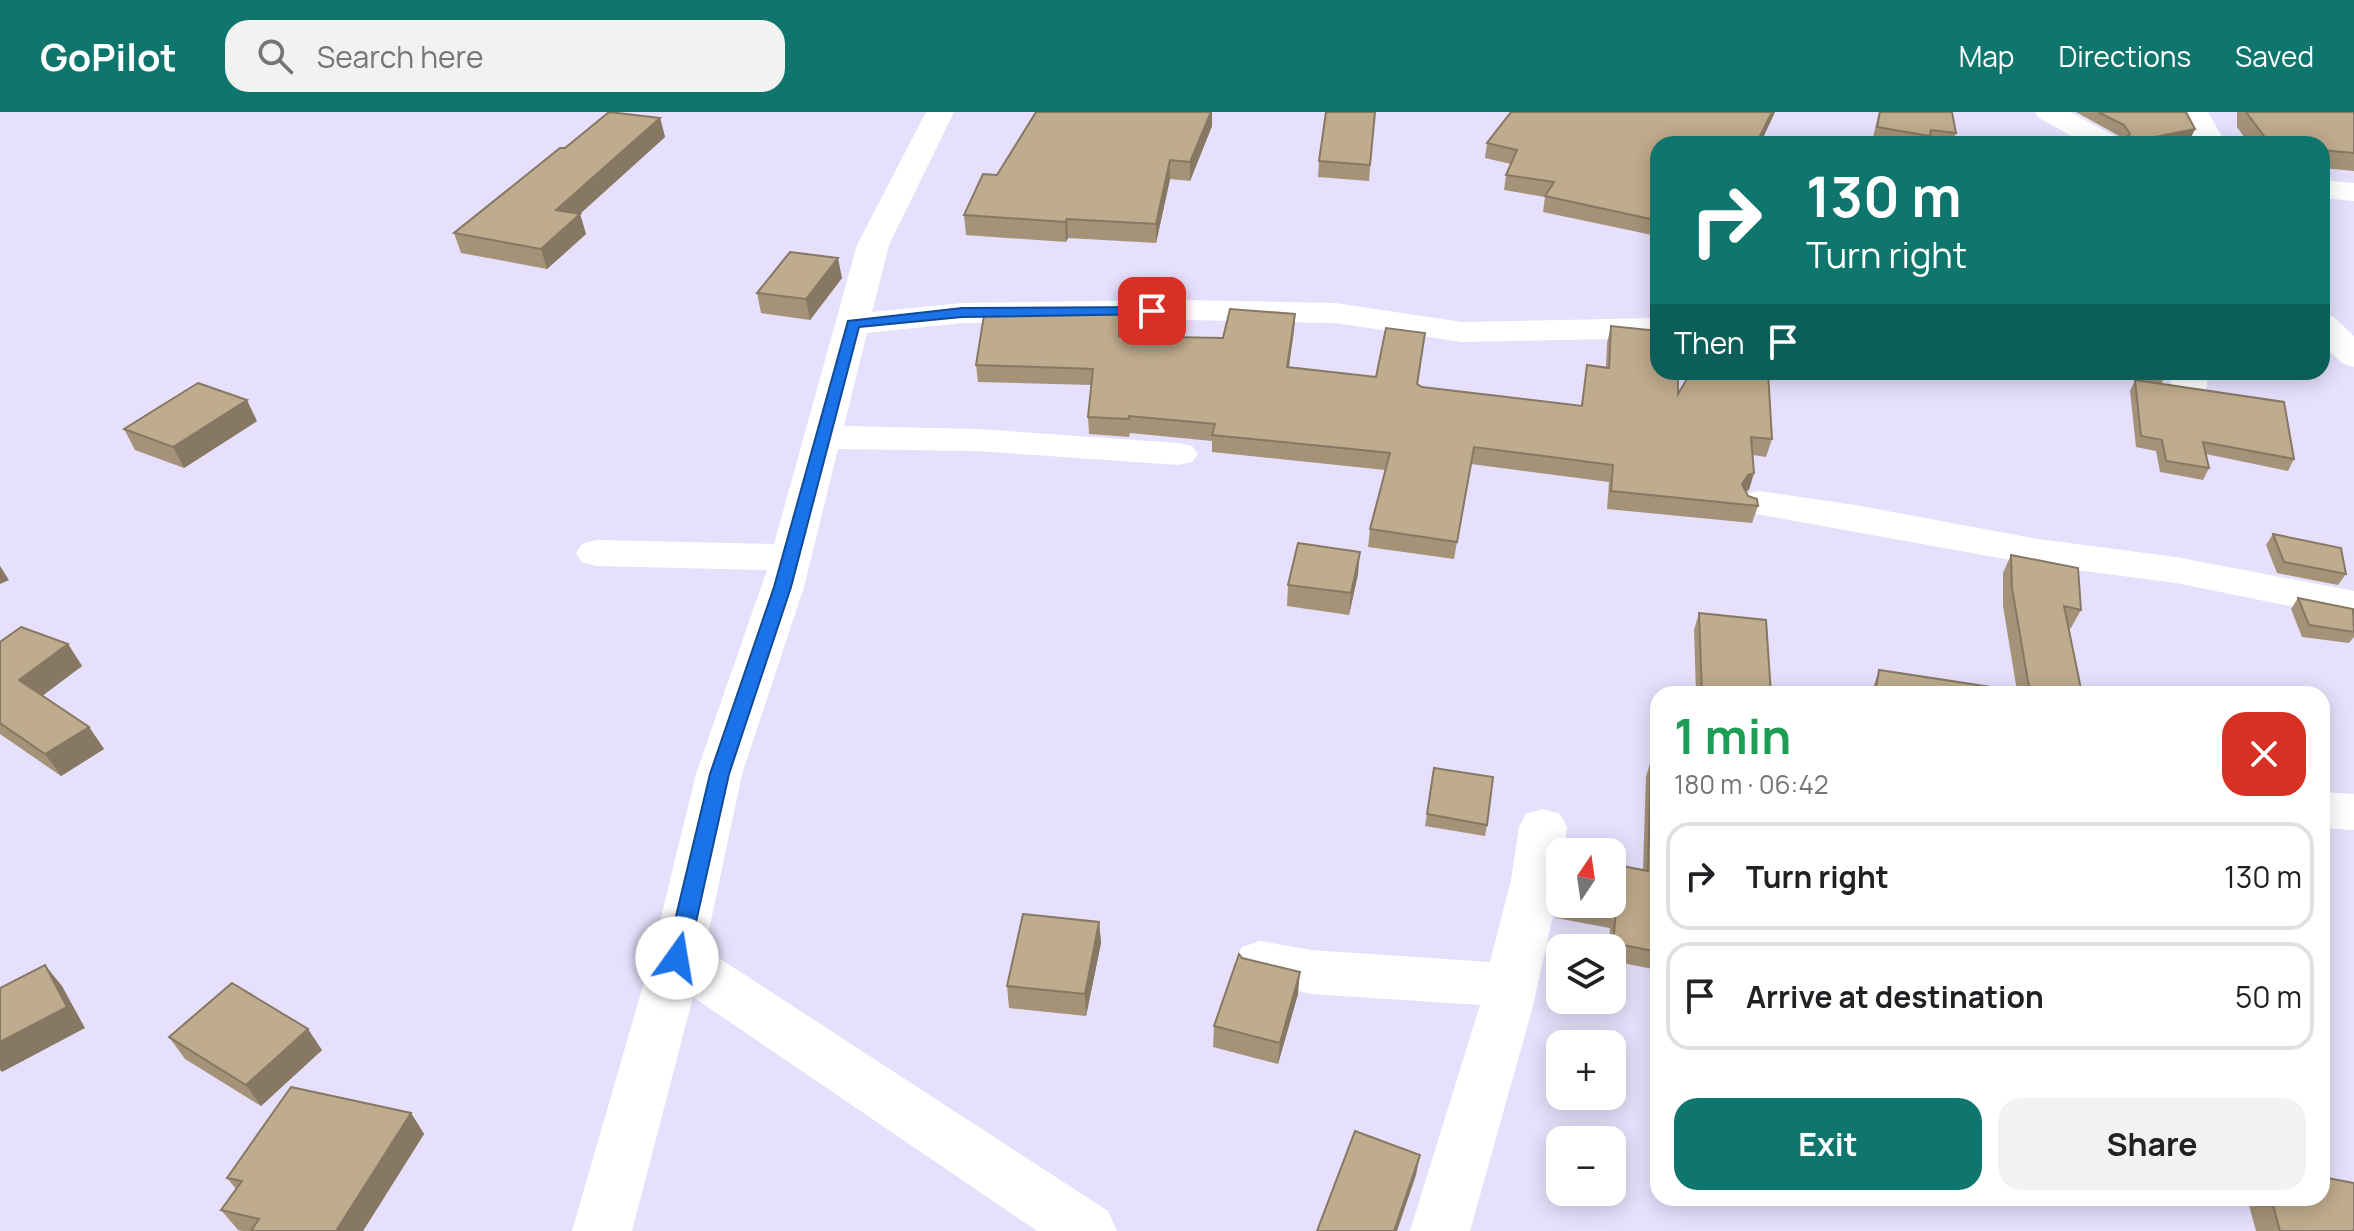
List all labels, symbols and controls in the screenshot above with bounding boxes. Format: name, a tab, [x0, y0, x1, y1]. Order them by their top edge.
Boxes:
search box	[225, 20, 785, 92]
text: GoPilot	[40, 30, 177, 82]
icon: search	[253, 34, 297, 78]
text: Search here	[317, 36, 484, 77]
text: Map	[1959, 37, 2014, 75]
text: Directions	[2058, 37, 2191, 75]
text: Saved	[2235, 37, 2314, 75]
text: 130 m	[1806, 157, 1962, 234]
icon: right	[1674, 168, 1778, 272]
text: Turn right	[1806, 230, 1967, 279]
pin	[1118, 277, 1186, 345]
icon: arrive	[1130, 289, 1174, 333]
icon: arrive	[1761, 320, 1805, 364]
text: Then	[1674, 322, 1745, 363]
text: 1 min	[1674, 703, 1791, 768]
button: close	[2222, 712, 2306, 796]
text: 180 m · 06:42	[1674, 766, 1829, 802]
north arrow	[1546, 838, 1626, 918]
map controls	[1546, 838, 1626, 1206]
icon: right	[1678, 854, 1722, 898]
text: Turn right	[1746, 856, 1889, 897]
text: 130 m	[2224, 856, 2302, 897]
position arrow	[635, 916, 719, 1000]
button: layers	[1546, 934, 1626, 1014]
icon: arrive	[1678, 974, 1722, 1018]
text: Arrive at destination	[1746, 976, 2044, 1017]
text: 50 m	[2235, 976, 2302, 1017]
button: +	[1546, 1030, 1626, 1110]
button: Exit	[1674, 1098, 1982, 1190]
button: Share	[1998, 1098, 2306, 1190]
button: −	[1546, 1126, 1626, 1206]

